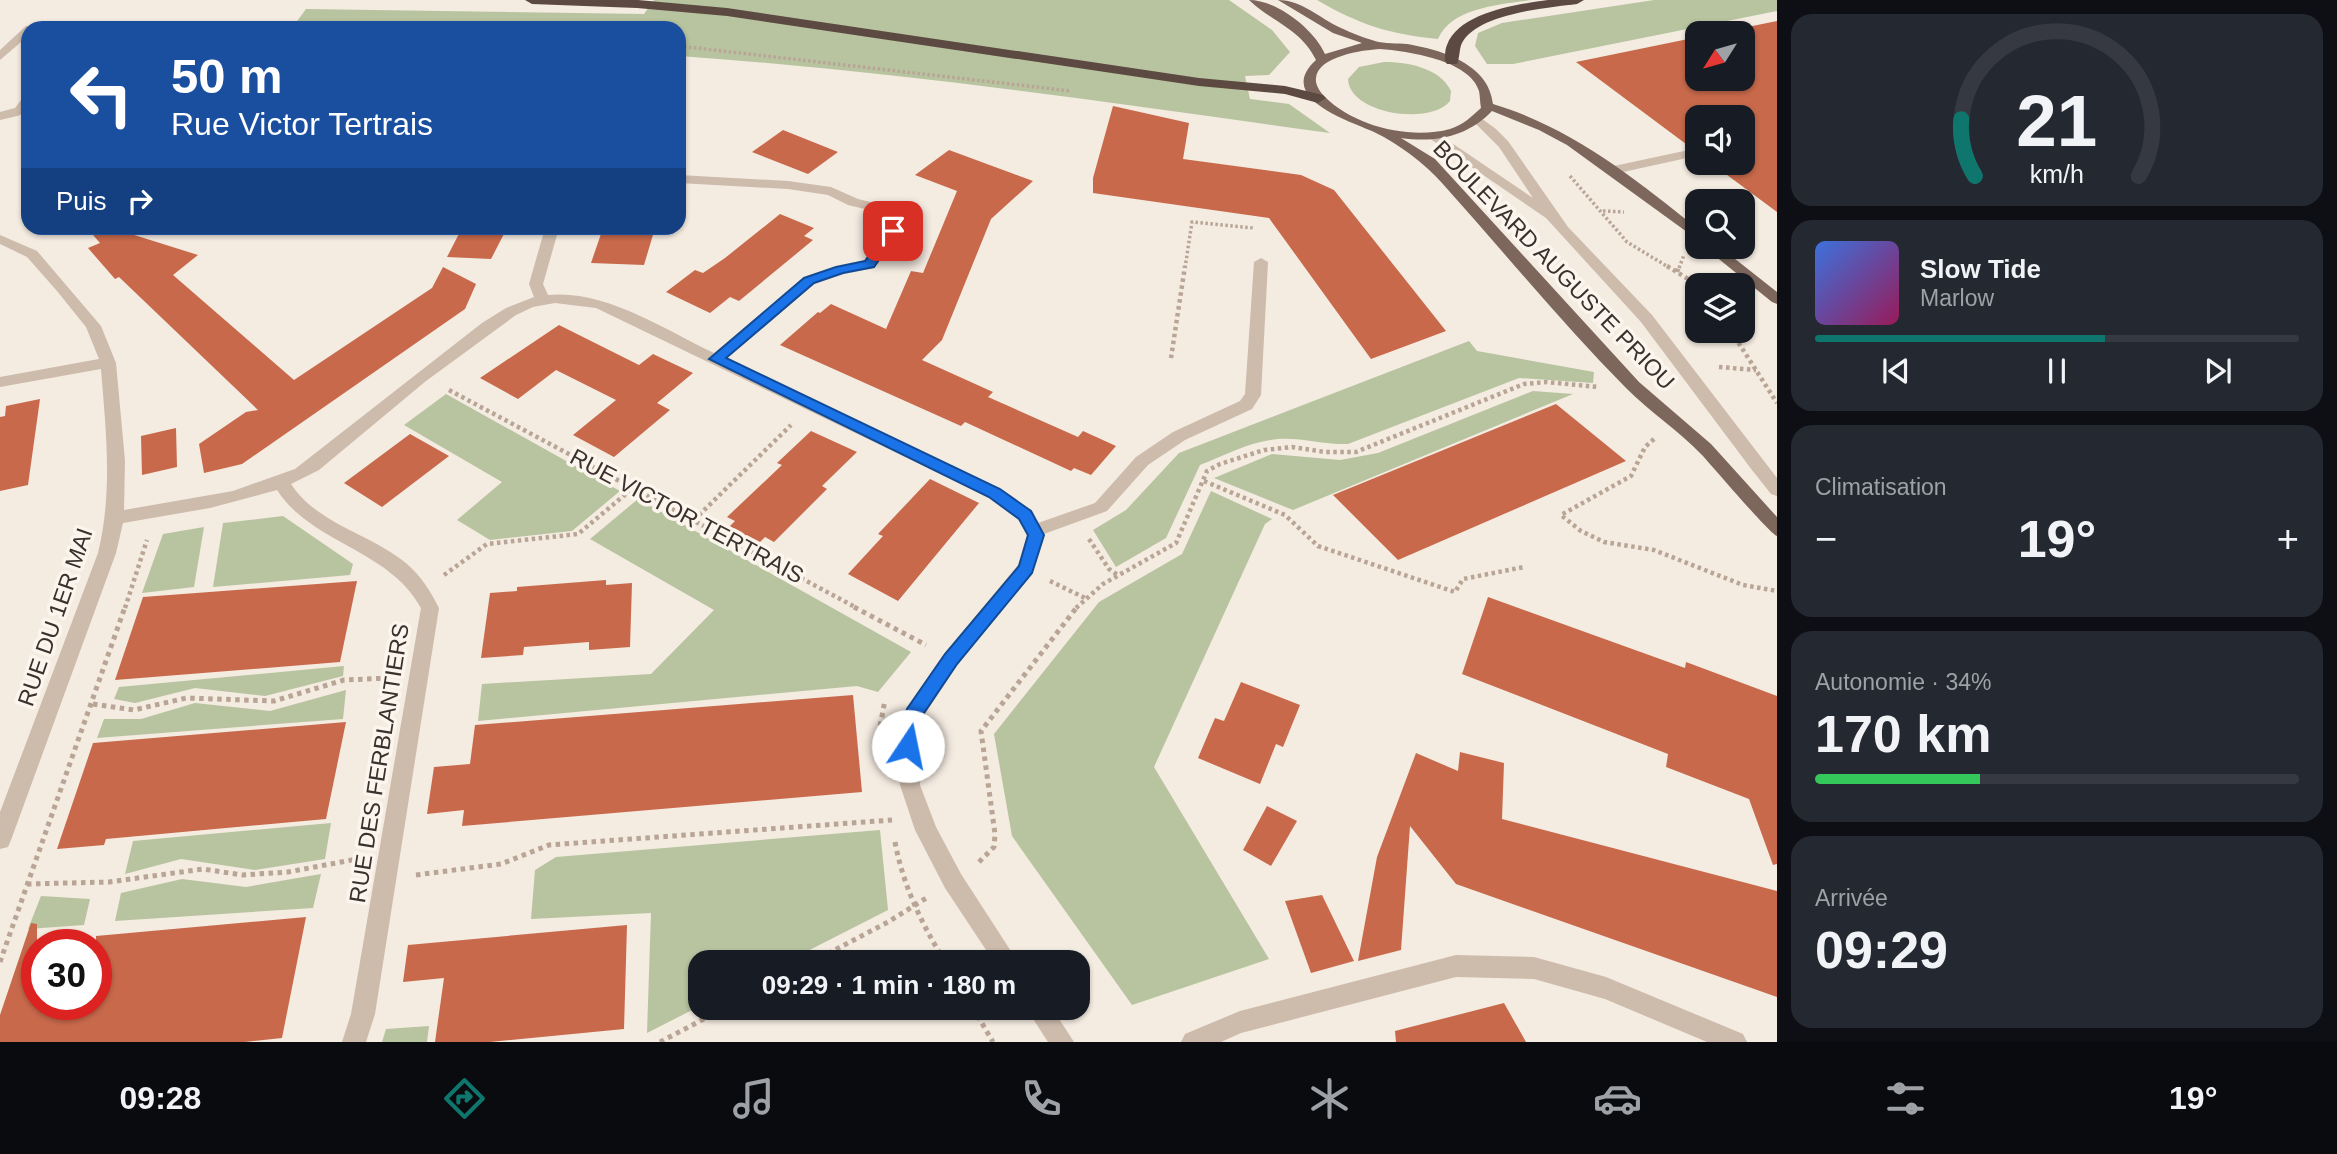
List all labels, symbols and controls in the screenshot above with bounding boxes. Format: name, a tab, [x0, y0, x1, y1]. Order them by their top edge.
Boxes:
north arrow	[1685, 21, 1755, 91]
map controls	[1685, 21, 1755, 343]
icon: left	[56, 49, 147, 140]
text: 50 m	[171, 49, 283, 103]
text: 21	[2017, 80, 2097, 161]
button: sound	[1685, 105, 1755, 175]
text: Rue Victor Tertrais	[171, 106, 433, 142]
street label: BOULEVARD AUGUSTE PRIOU	[1428, 135, 1680, 395]
text: km/h	[2030, 160, 2084, 188]
icon: right	[121, 182, 159, 220]
text: Puis	[56, 186, 107, 216]
button: search	[1685, 189, 1755, 259]
pin	[863, 201, 923, 261]
icon: arrive	[874, 212, 912, 250]
text: Slow Tide	[1920, 254, 2041, 284]
button: layers	[1685, 273, 1755, 343]
text: Marlow	[1920, 285, 1994, 311]
icon: previous	[1877, 352, 1915, 390]
icon: pause	[2038, 352, 2076, 390]
icon: next	[2199, 352, 2237, 390]
street label: RUE VICTOR TERTRAIS	[566, 443, 808, 589]
text: Climatisation	[1815, 474, 1947, 500]
text: 19°	[2018, 510, 2096, 568]
text: −	[1815, 518, 1837, 560]
text: +	[2277, 518, 2299, 560]
street label: RUE DU 1ER MAI	[12, 525, 98, 709]
street label: RUE DES FERBLANTIERS	[344, 621, 414, 905]
text: Autonomie · 34%	[1815, 669, 1991, 695]
text: 170 km	[1815, 705, 1991, 763]
position arrow	[871, 709, 945, 783]
text: Arrivée	[1815, 885, 1888, 911]
text: 09:29	[1815, 921, 1948, 979]
speed limit sign: 30	[21, 929, 112, 1020]
text: 09:29 · 1 min · 180 m	[762, 970, 1016, 1000]
icon: directions	[440, 1074, 489, 1123]
icon: music	[729, 1074, 778, 1123]
icon: phone	[1017, 1074, 1066, 1123]
icon: climate	[1305, 1074, 1354, 1123]
icon: car	[1593, 1074, 1642, 1123]
icon: filters	[1881, 1074, 1930, 1123]
text: 09:28	[120, 1080, 201, 1116]
text: 19°	[2169, 1080, 2217, 1116]

